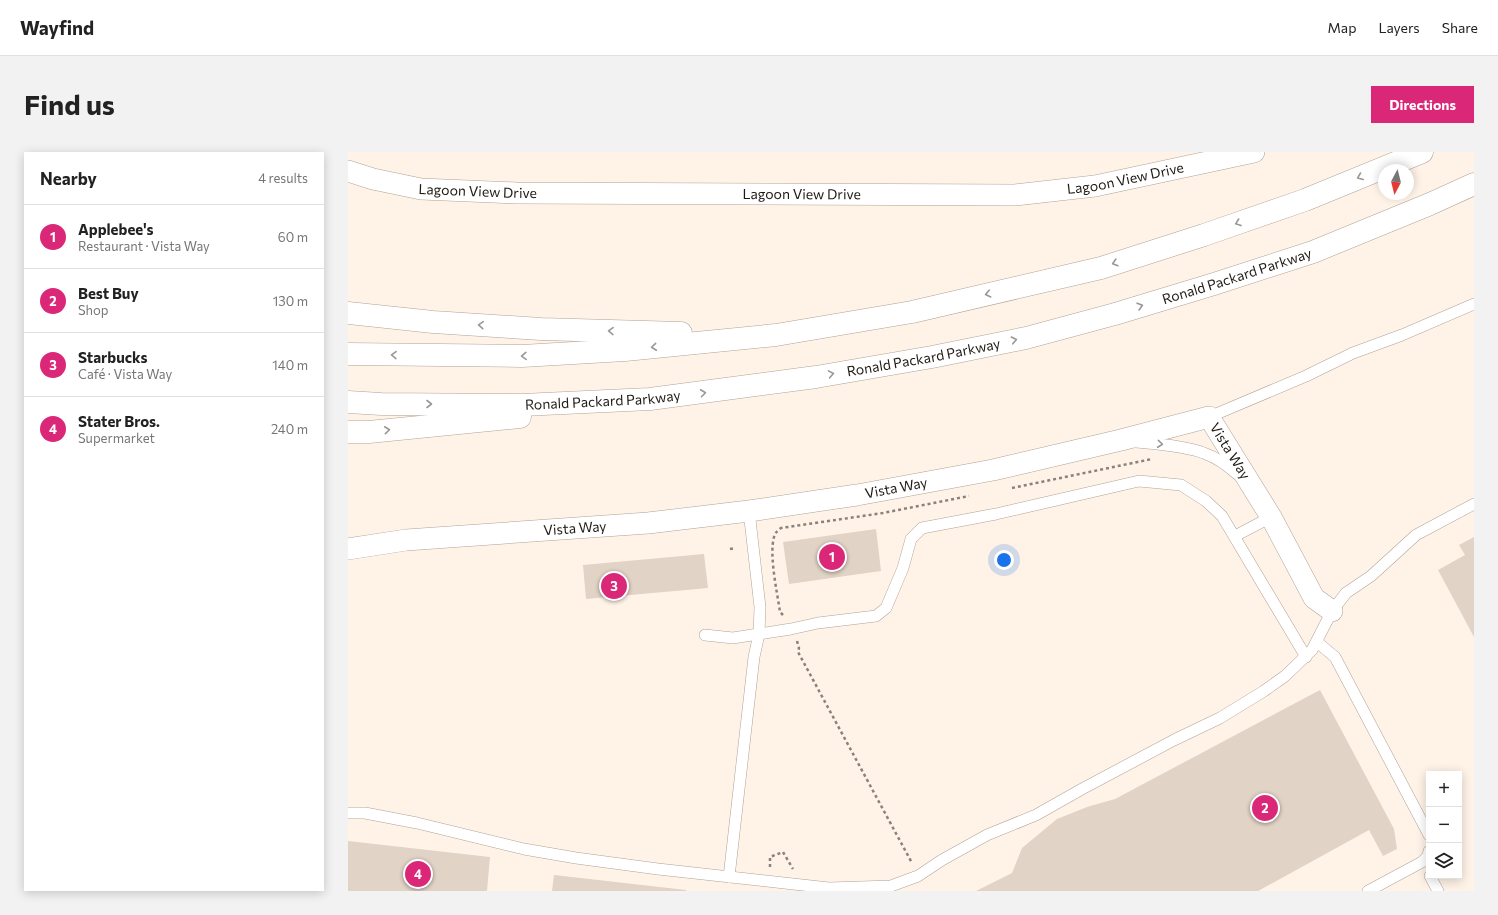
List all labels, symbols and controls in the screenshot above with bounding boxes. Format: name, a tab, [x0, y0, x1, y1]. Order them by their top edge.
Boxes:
text: Wayfind	[20, 16, 94, 39]
text: Map	[1328, 19, 1356, 36]
text: Layers	[1378, 19, 1420, 36]
text: Share	[1442, 19, 1478, 36]
button: Directions	[1371, 86, 1474, 123]
text: Find us	[24, 87, 115, 121]
street label: Lagoon View Drive	[1066, 158, 1185, 197]
north arrow	[1378, 164, 1414, 200]
text: Nearby	[40, 168, 97, 189]
text: 4 results	[258, 170, 308, 186]
one-way arrow	[1356, 173, 1363, 181]
street label: Lagoon View Drive	[418, 180, 537, 201]
street label: Lagoon View Drive	[742, 185, 861, 202]
one-way arrow	[1235, 219, 1242, 227]
text: Applebee's	[78, 220, 154, 238]
text: 1	[50, 229, 56, 245]
text: 60 m	[278, 229, 308, 245]
text: Restaurant · Vista Way	[78, 238, 210, 254]
street label: Ronald Packard Parkway	[1160, 244, 1314, 307]
one-way arrow	[1111, 259, 1118, 267]
text: Best Buy	[78, 284, 139, 302]
one-way arrow	[985, 290, 992, 298]
text: 2	[49, 293, 57, 309]
text: 130 m	[273, 293, 308, 309]
text: Shop	[78, 302, 109, 318]
one-way arrow	[1136, 302, 1143, 311]
one-way arrow	[478, 321, 484, 330]
one-way arrow	[608, 327, 614, 335]
street label: Ronald Packard Parkway	[845, 334, 1002, 380]
one-way arrow	[1011, 337, 1017, 345]
one-way arrow	[651, 342, 657, 351]
text: Starbucks	[78, 348, 148, 366]
one-way arrow	[391, 351, 397, 359]
one-way arrow	[521, 351, 527, 360]
text: 3	[49, 357, 57, 373]
text: 140 m	[272, 357, 308, 373]
text: Café · Vista Way	[78, 366, 172, 382]
one-way arrow	[828, 371, 835, 379]
street label: Ronald Packard Parkway	[525, 386, 682, 413]
one-way arrow	[700, 389, 706, 398]
one-way arrow	[426, 400, 432, 408]
text: Stater Bros.	[78, 412, 160, 430]
street label: Vista Way	[1207, 419, 1254, 482]
text: 4	[49, 421, 57, 437]
text: 240 m	[271, 421, 308, 437]
one-way arrow	[384, 426, 390, 435]
text: Supermarket	[78, 430, 155, 446]
one-way arrow	[1157, 440, 1163, 449]
street label: Vista Way	[863, 473, 929, 501]
street label: Vista Way	[543, 517, 607, 538]
pin: 1	[819, 542, 845, 572]
your location	[994, 550, 1014, 570]
pin: 3	[601, 571, 627, 601]
map controls	[1426, 771, 1462, 879]
button: +	[1426, 771, 1462, 807]
pin: 2	[1252, 793, 1278, 823]
button: −	[1426, 807, 1462, 843]
button: layers	[1426, 843, 1462, 879]
pin: 4	[405, 859, 431, 889]

